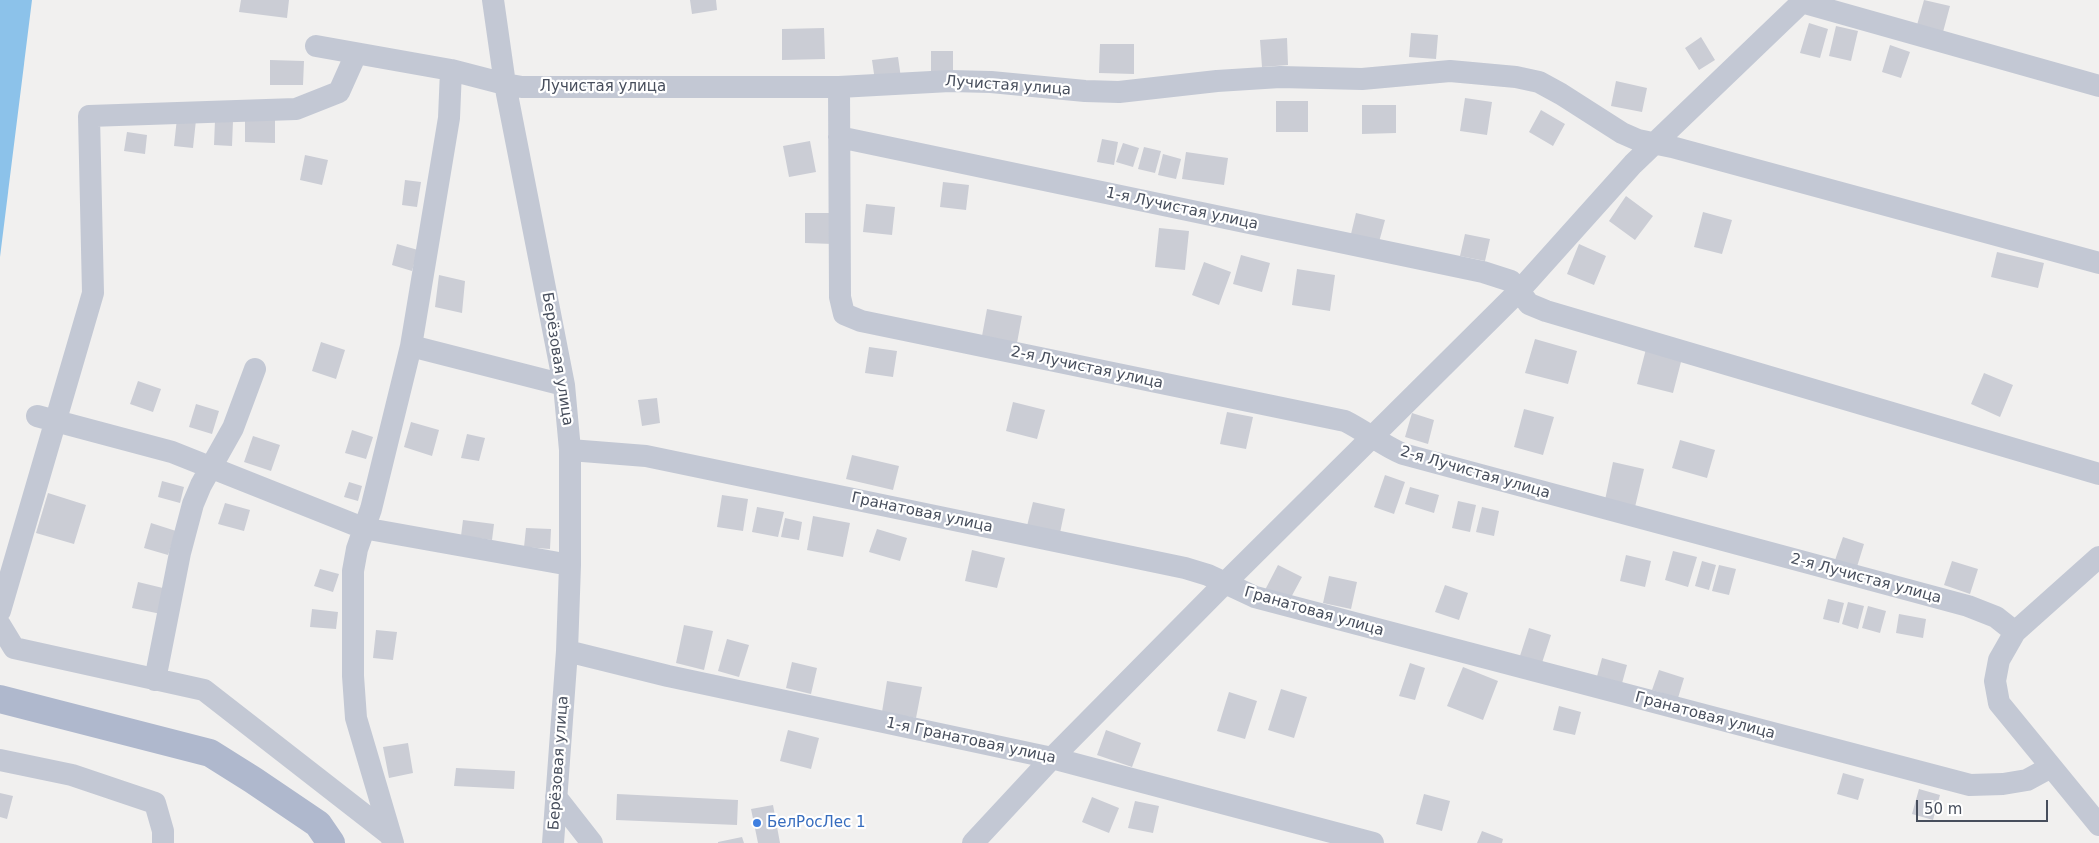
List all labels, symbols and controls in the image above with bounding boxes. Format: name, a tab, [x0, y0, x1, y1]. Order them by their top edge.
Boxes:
street label: Лучистая улица	[944, 73, 1072, 99]
street label: Лучистая улица	[540, 78, 666, 96]
street label: 1-я Лучистая улица	[1104, 184, 1260, 234]
street label: Берёзовая улица	[538, 291, 576, 427]
street label: 2-я Лучистая улица	[1009, 343, 1165, 393]
street label: 2-я Лучистая улица	[1398, 443, 1552, 503]
street label: Гранатовая улица	[850, 489, 994, 537]
street label: 2-я Лучистая улица	[1789, 550, 1943, 608]
street label: Гранатовая улица	[1242, 583, 1386, 641]
street label: Гранатовая улица	[1633, 689, 1777, 743]
street label: Берёзовая улица	[545, 695, 573, 831]
street label: 1-я Гранатовая улица	[885, 714, 1057, 768]
scale bar	[1919, 790, 2052, 822]
text: 50 m	[1924, 800, 1962, 818]
place label: БелРосЛес 1	[767, 814, 866, 832]
marker: БелРосЛес 1	[751, 817, 763, 829]

